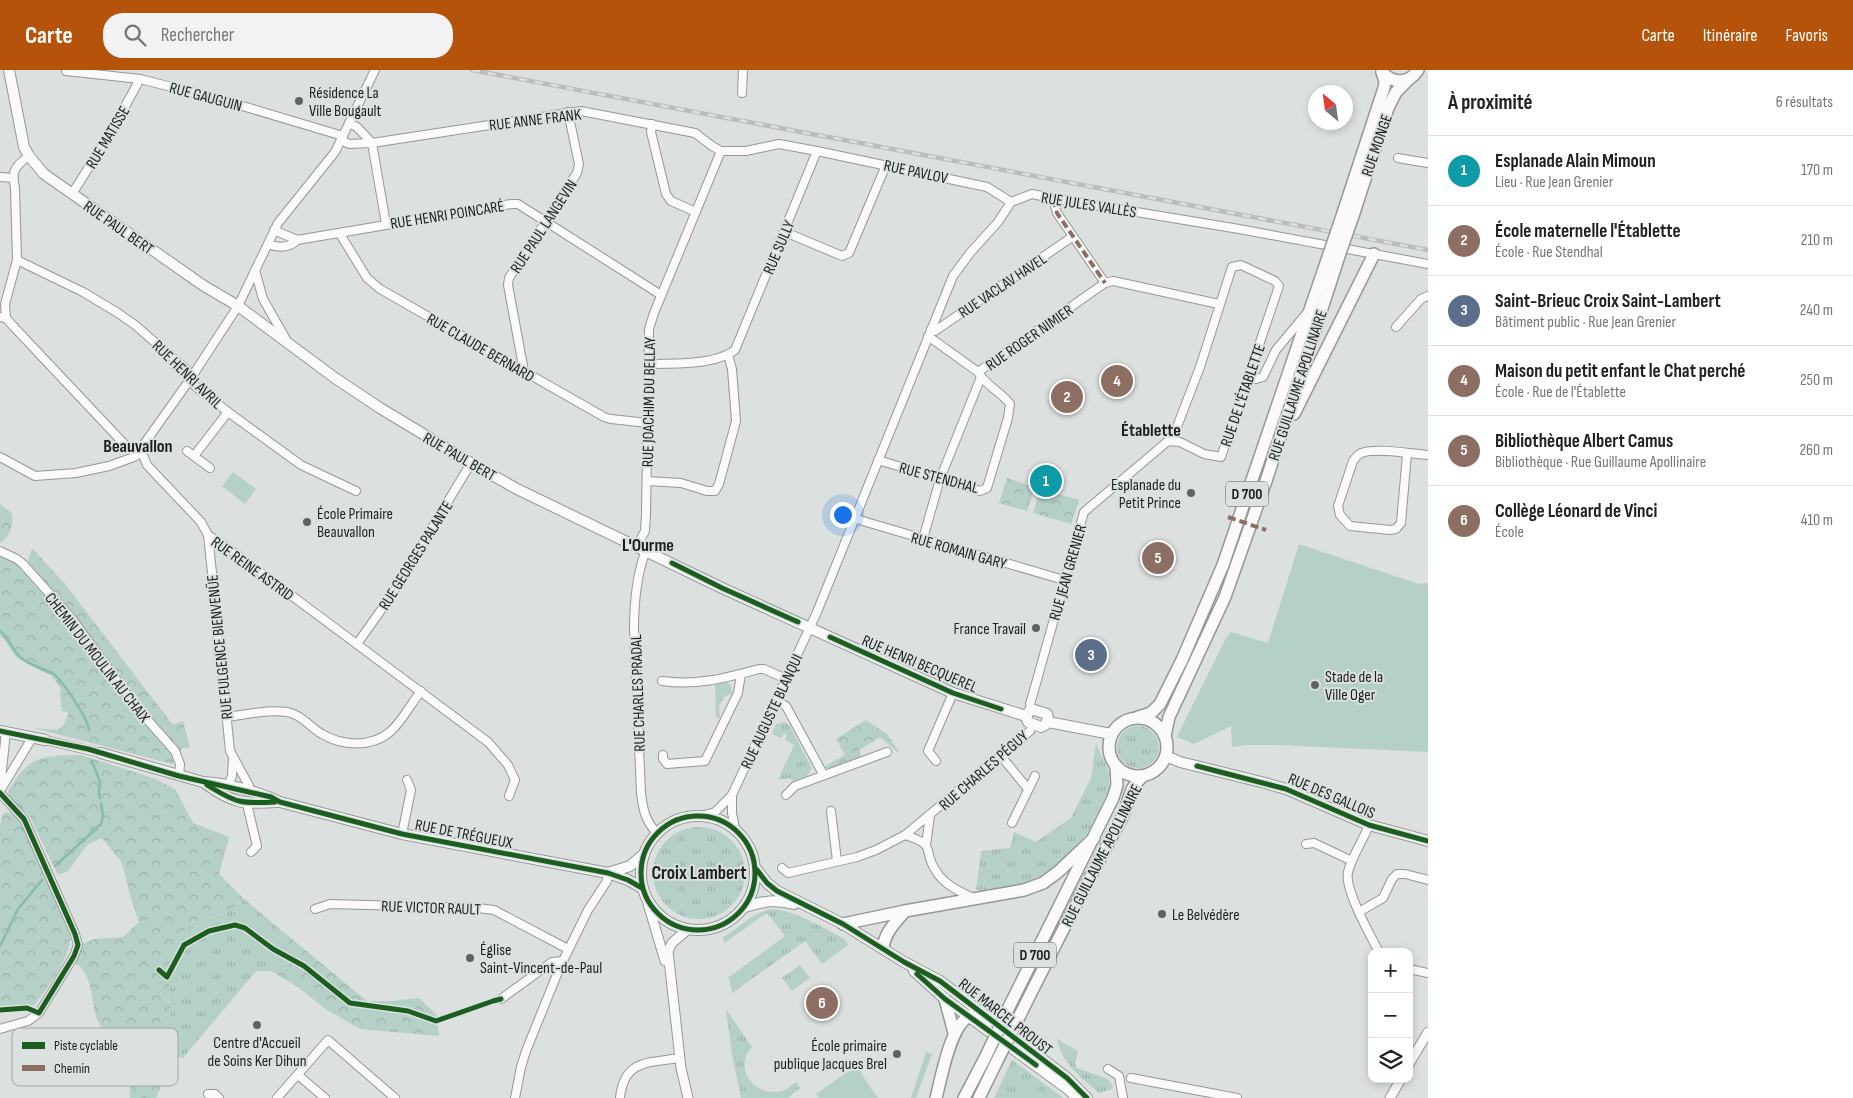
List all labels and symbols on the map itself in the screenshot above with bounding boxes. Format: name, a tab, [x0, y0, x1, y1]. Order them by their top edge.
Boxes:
street label: RUE GAUGUIN	[167, 79, 244, 116]
place label: Résidence La Ville Bougault	[309, 84, 382, 121]
north arrow	[1308, 85, 1353, 130]
marker: Résidence La Ville Bougault	[293, 95, 305, 107]
street label: RUE MATISSE	[82, 103, 134, 173]
street label: RUE ANNE FRANK	[488, 105, 583, 136]
street label: RUE MONGE	[1358, 112, 1397, 179]
street label: RUE PAVLOV	[882, 156, 950, 189]
street label: RUE PAUL LANGEVIN	[507, 176, 582, 277]
street label: RUE JULES VALLÈS	[1040, 189, 1138, 222]
street label: RUE PAUL BERT	[79, 197, 157, 260]
street label: RUE HENRI POINCARÉ	[389, 197, 506, 234]
street label: RUE SULLY	[760, 218, 799, 277]
street label: RUE VACLAV HAVEL	[955, 250, 1050, 323]
street label: RUE ROGER NIMIER	[983, 301, 1077, 375]
street label: RUE GUILLAUME APOLLINAIRE	[1265, 308, 1332, 463]
street label: RUE CLAUDE BERNARD	[423, 310, 538, 387]
street label: RUE JOACHIM DU BELLAY	[639, 336, 660, 467]
street label: RUE HENRI AVRIL	[148, 337, 226, 413]
street label: RUE DE L'ÉTABLETTE	[1217, 342, 1270, 449]
pin: 4	[1101, 362, 1133, 400]
pin: 2	[1051, 378, 1083, 416]
district label: Établette	[1121, 420, 1181, 441]
street label: RUE PAUL BERT	[419, 429, 500, 486]
district label: Beauvallon	[103, 436, 173, 457]
street label: RUE STENDHAL	[897, 459, 980, 498]
pin: 1	[1030, 462, 1062, 500]
place label: Esplanade du Petit Prince	[1111, 476, 1181, 513]
road number: D 700	[1226, 482, 1268, 506]
marker: Esplanade du Petit Prince	[1185, 487, 1197, 499]
street label: RUE GEORGES PALANTE	[375, 498, 458, 614]
your location	[830, 502, 856, 528]
place label: École Primaire Beauvallon	[317, 505, 393, 542]
marker: École Primaire Beauvallon	[301, 516, 313, 528]
street label: RUE JEAN GRENIER	[1046, 522, 1091, 623]
street label: RUE ROMAIN GARY	[909, 529, 1009, 574]
street label: RUE REINE ASTRID	[207, 533, 297, 606]
district label: L'Ourme	[622, 535, 674, 556]
pin: 5	[1142, 539, 1174, 577]
street label: RUE FULGENCE BIENVENÜE	[203, 574, 238, 720]
street label: CHEMIN DU MOULIN AU CHAIX	[40, 589, 154, 727]
place label: France Travail	[954, 620, 1026, 639]
marker: France Travail	[1030, 622, 1042, 634]
street label: RUE HENRI BECQUEREL	[859, 631, 980, 697]
street label: RUE CHARLES PRADAL	[627, 634, 650, 752]
pin: 3	[1075, 636, 1107, 674]
street label: RUE AUGUSTE BLANQUI	[737, 651, 807, 772]
place label: Stade de la Ville Oger	[1325, 668, 1383, 705]
marker: Stade de la Ville Oger	[1309, 679, 1321, 691]
street label: RUE CHARLES PÉGUY	[935, 727, 1033, 815]
street label: RUE DES GALLOIS	[1285, 770, 1378, 823]
street label: RUE GUILLAUME APOLLINAIRE	[1058, 781, 1147, 930]
street label: RUE DE TRÉGUEUX	[413, 816, 514, 853]
district label: Croix Lambert	[651, 862, 747, 885]
street label: RUE VICTOR RAULT	[381, 897, 482, 920]
place label: Le Belvédère	[1172, 906, 1240, 925]
marker: Le Belvédère	[1156, 908, 1168, 920]
place label: Église Saint-Vincent-de-Paul	[480, 941, 602, 978]
road number: D 700	[1014, 942, 1056, 968]
marker: Église Saint-Vincent-de-Paul	[464, 952, 476, 964]
street label: RUE MARCEL PROUST	[954, 975, 1056, 1060]
pin: 6	[806, 984, 838, 1022]
marker: Centre d'Accueil de Soins Ker Dihun	[251, 1019, 263, 1031]
legend	[12, 1028, 178, 1086]
place label: Centre d'Accueil de Soins Ker Dihun	[207, 1034, 307, 1071]
text: Piste cyclable	[54, 1037, 118, 1054]
place label: École primaire publique Jacques Brel	[774, 1037, 887, 1074]
marker: École primaire publique Jacques Brel	[891, 1048, 903, 1060]
text: Chemin	[54, 1060, 90, 1077]

